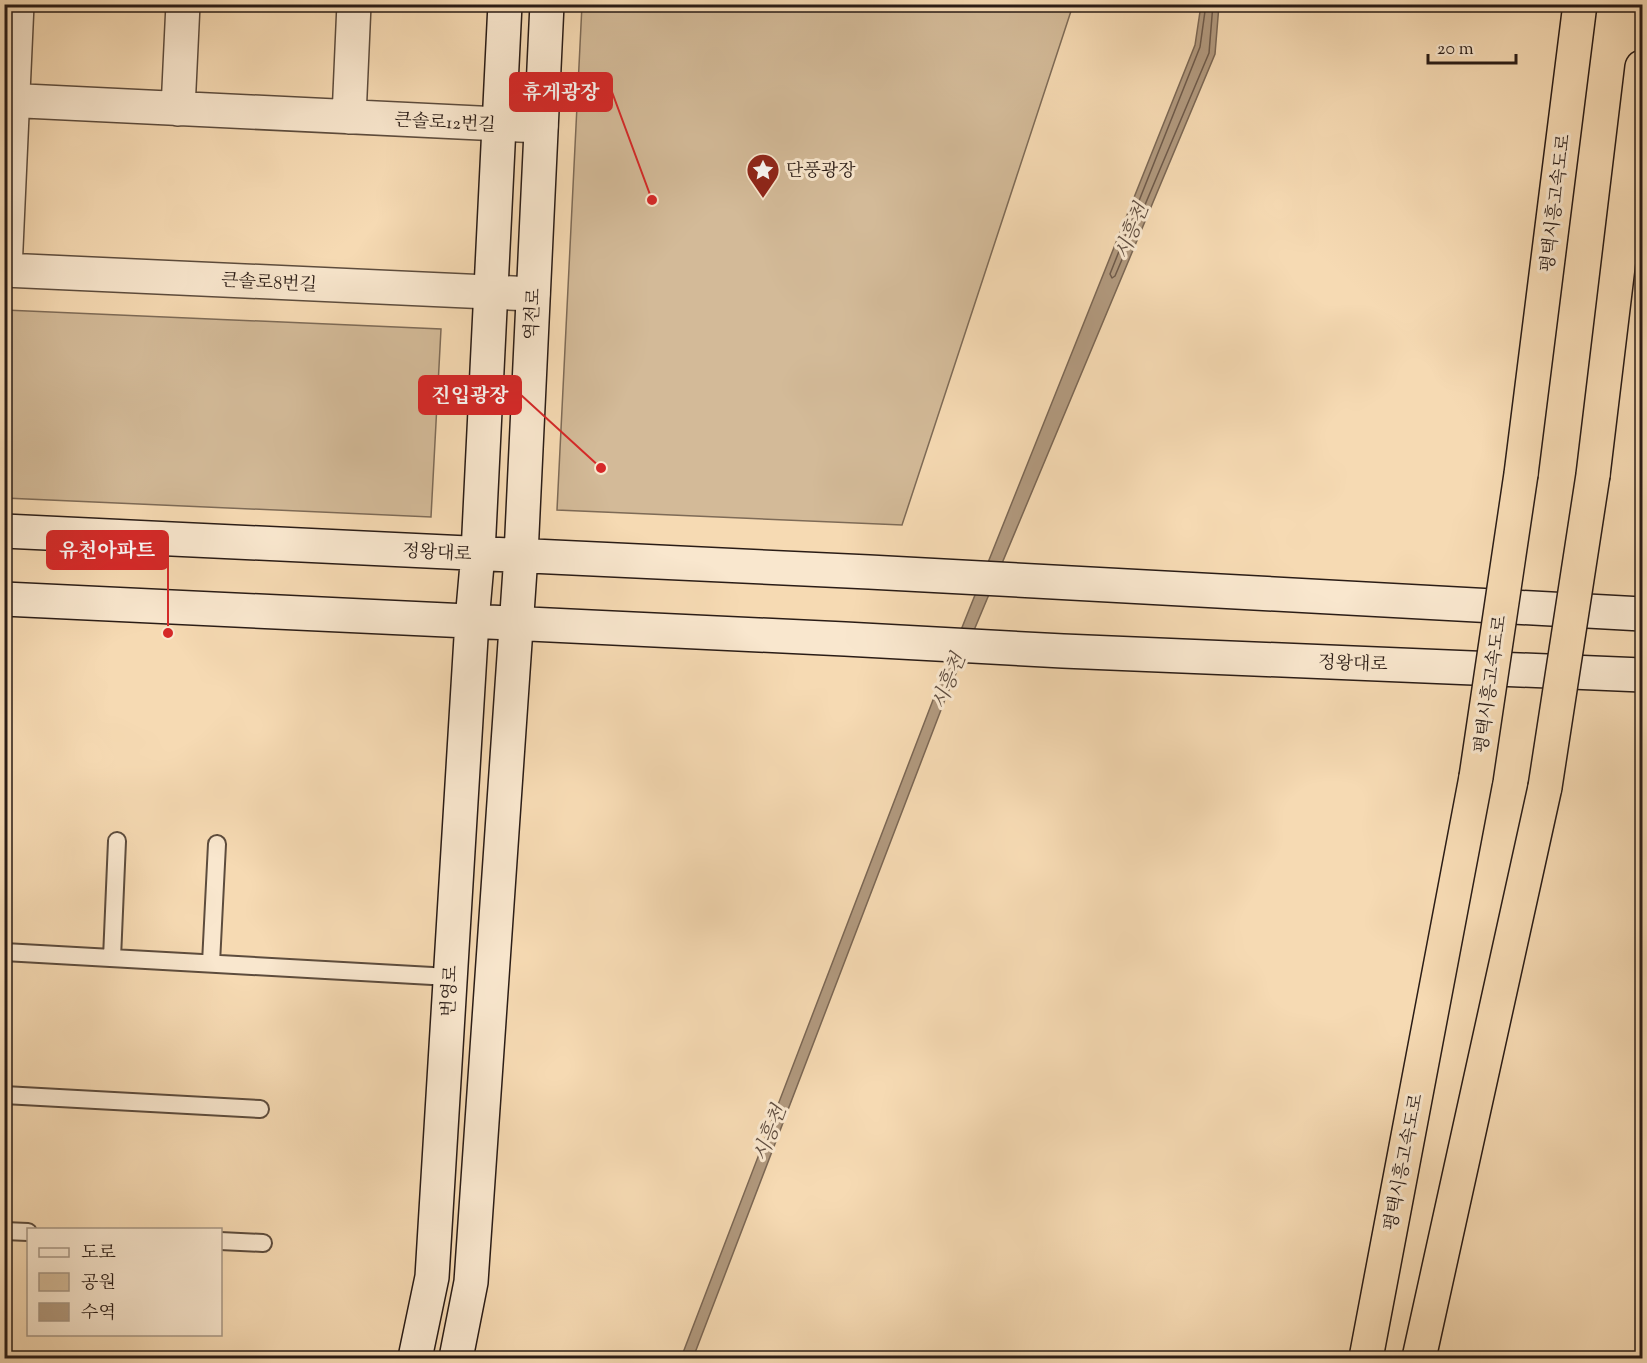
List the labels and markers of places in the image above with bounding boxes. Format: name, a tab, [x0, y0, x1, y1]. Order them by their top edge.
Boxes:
callout: 휴게광장	[510, 73, 612, 111]
place icon: 단풍광장	[745, 152, 781, 199]
place label: 단풍광장	[786, 159, 856, 185]
callout: 진입광장	[419, 376, 521, 414]
callout: 유천아파트	[47, 531, 168, 569]

